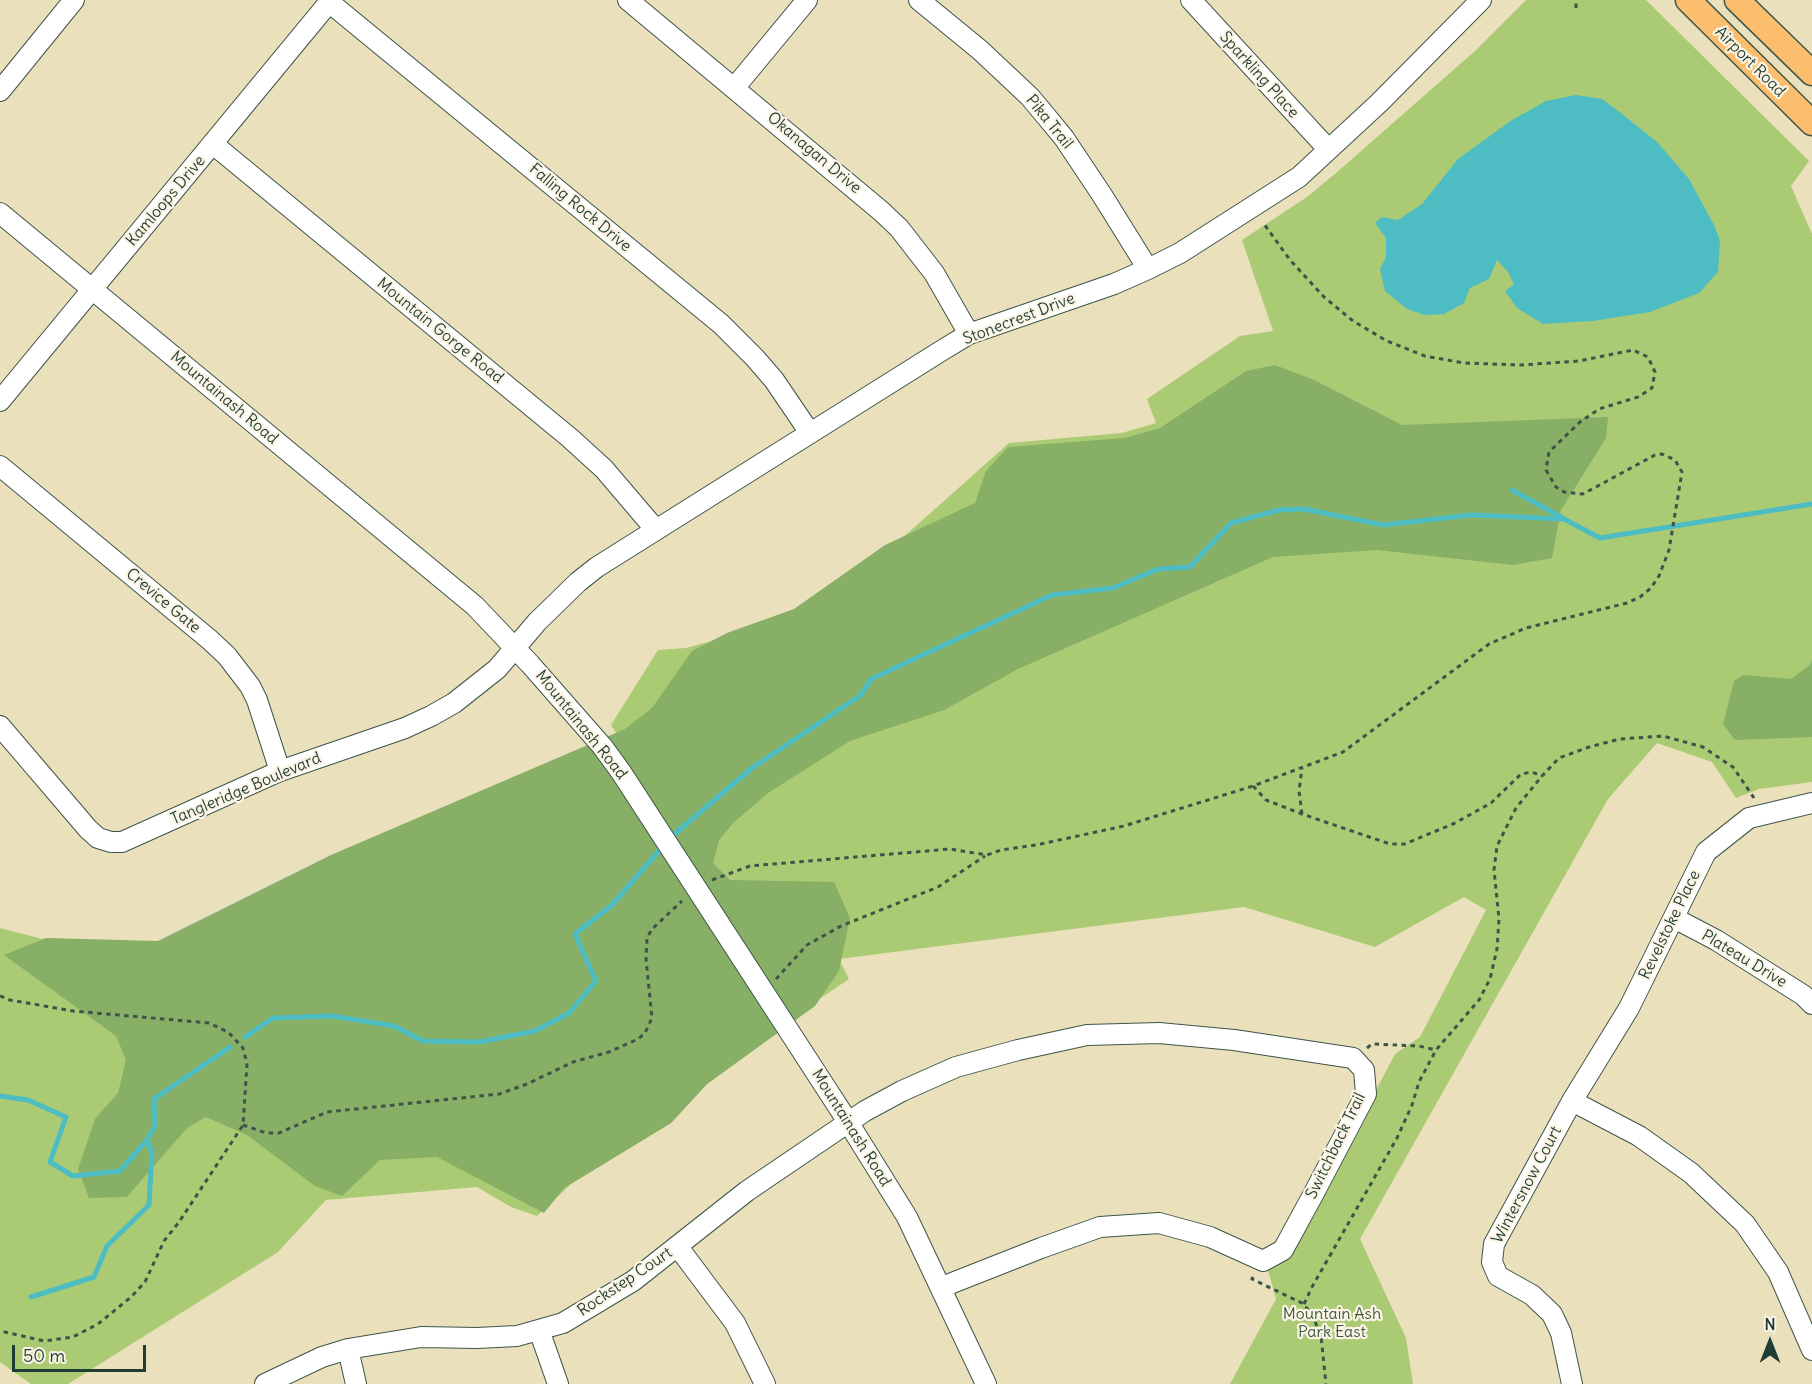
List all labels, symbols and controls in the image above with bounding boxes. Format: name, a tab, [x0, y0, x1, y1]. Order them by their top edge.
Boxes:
street label: Airport Road	[1711, 23, 1789, 101]
street label: Sparkling Place	[1215, 28, 1303, 122]
street label: Pika Trail	[1021, 91, 1077, 153]
street label: Okanagan Drive	[763, 108, 865, 198]
street label: Kamloops Drive	[122, 152, 210, 250]
street label: Falling Rock Drive	[525, 160, 635, 256]
street label: Mountain Gorge Road	[373, 274, 507, 388]
street label: Stonecrest Drive	[960, 289, 1078, 349]
street label: Mountainash Road	[166, 347, 282, 449]
street label: Crevice Gate	[122, 564, 204, 638]
street label: Mountainash Road	[531, 667, 631, 783]
street label: Tangleridge Boulevard	[168, 749, 324, 829]
street label: Revelstoke Place	[1635, 867, 1705, 983]
street label: Plateau Drive	[1698, 926, 1790, 992]
street label: Mountainash Road	[807, 1066, 895, 1190]
street label: Switchback Trail	[1302, 1090, 1370, 1202]
street label: Wintersnow Court	[1488, 1123, 1566, 1247]
street label: Rockstep Court	[574, 1243, 676, 1321]
park label: Mountain Ash Park East	[1283, 1304, 1381, 1342]
north arrow	[1740, 1312, 1800, 1372]
text: N	[1764, 1314, 1776, 1334]
scale bar	[15, 1333, 148, 1371]
text: 50 m	[23, 1344, 65, 1367]

